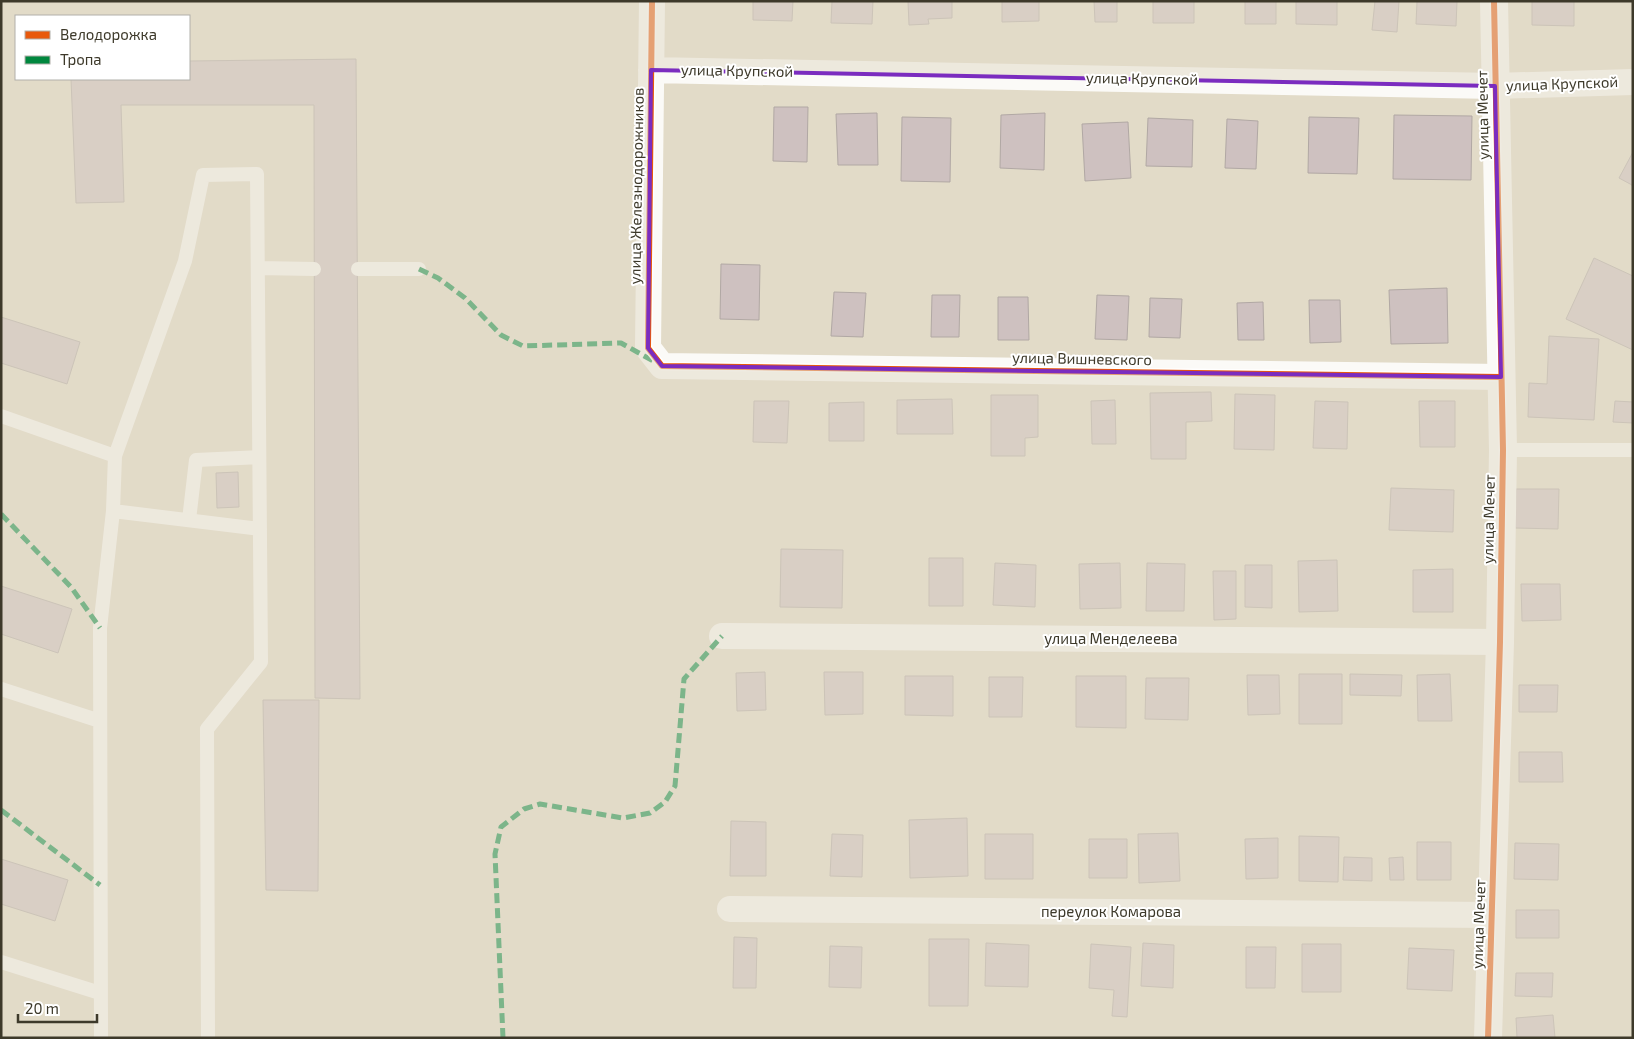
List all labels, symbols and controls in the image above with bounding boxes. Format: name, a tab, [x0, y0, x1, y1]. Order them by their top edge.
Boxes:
legend	[15, 15, 190, 80]
text: Велодорожка	[60, 25, 157, 43]
text: Тропа	[60, 50, 102, 68]
street label: улица Крупской	[681, 60, 793, 81]
street label: улица Крупской	[1086, 68, 1198, 89]
street label: улица Мечет	[1472, 70, 1493, 160]
street label: улица Крупской	[1506, 72, 1618, 95]
street label: улица Железнодорожников	[625, 87, 648, 285]
street label: улица Вишневского	[1012, 348, 1152, 369]
street label: улица Мечет	[1478, 474, 1499, 564]
street label: улица Менделеева	[1044, 629, 1178, 648]
street label: улица Мечет	[1467, 879, 1490, 969]
street label: переулок Комарова	[1041, 902, 1181, 921]
scale bar	[18, 992, 96, 1024]
text: 20 m	[25, 999, 59, 1017]

